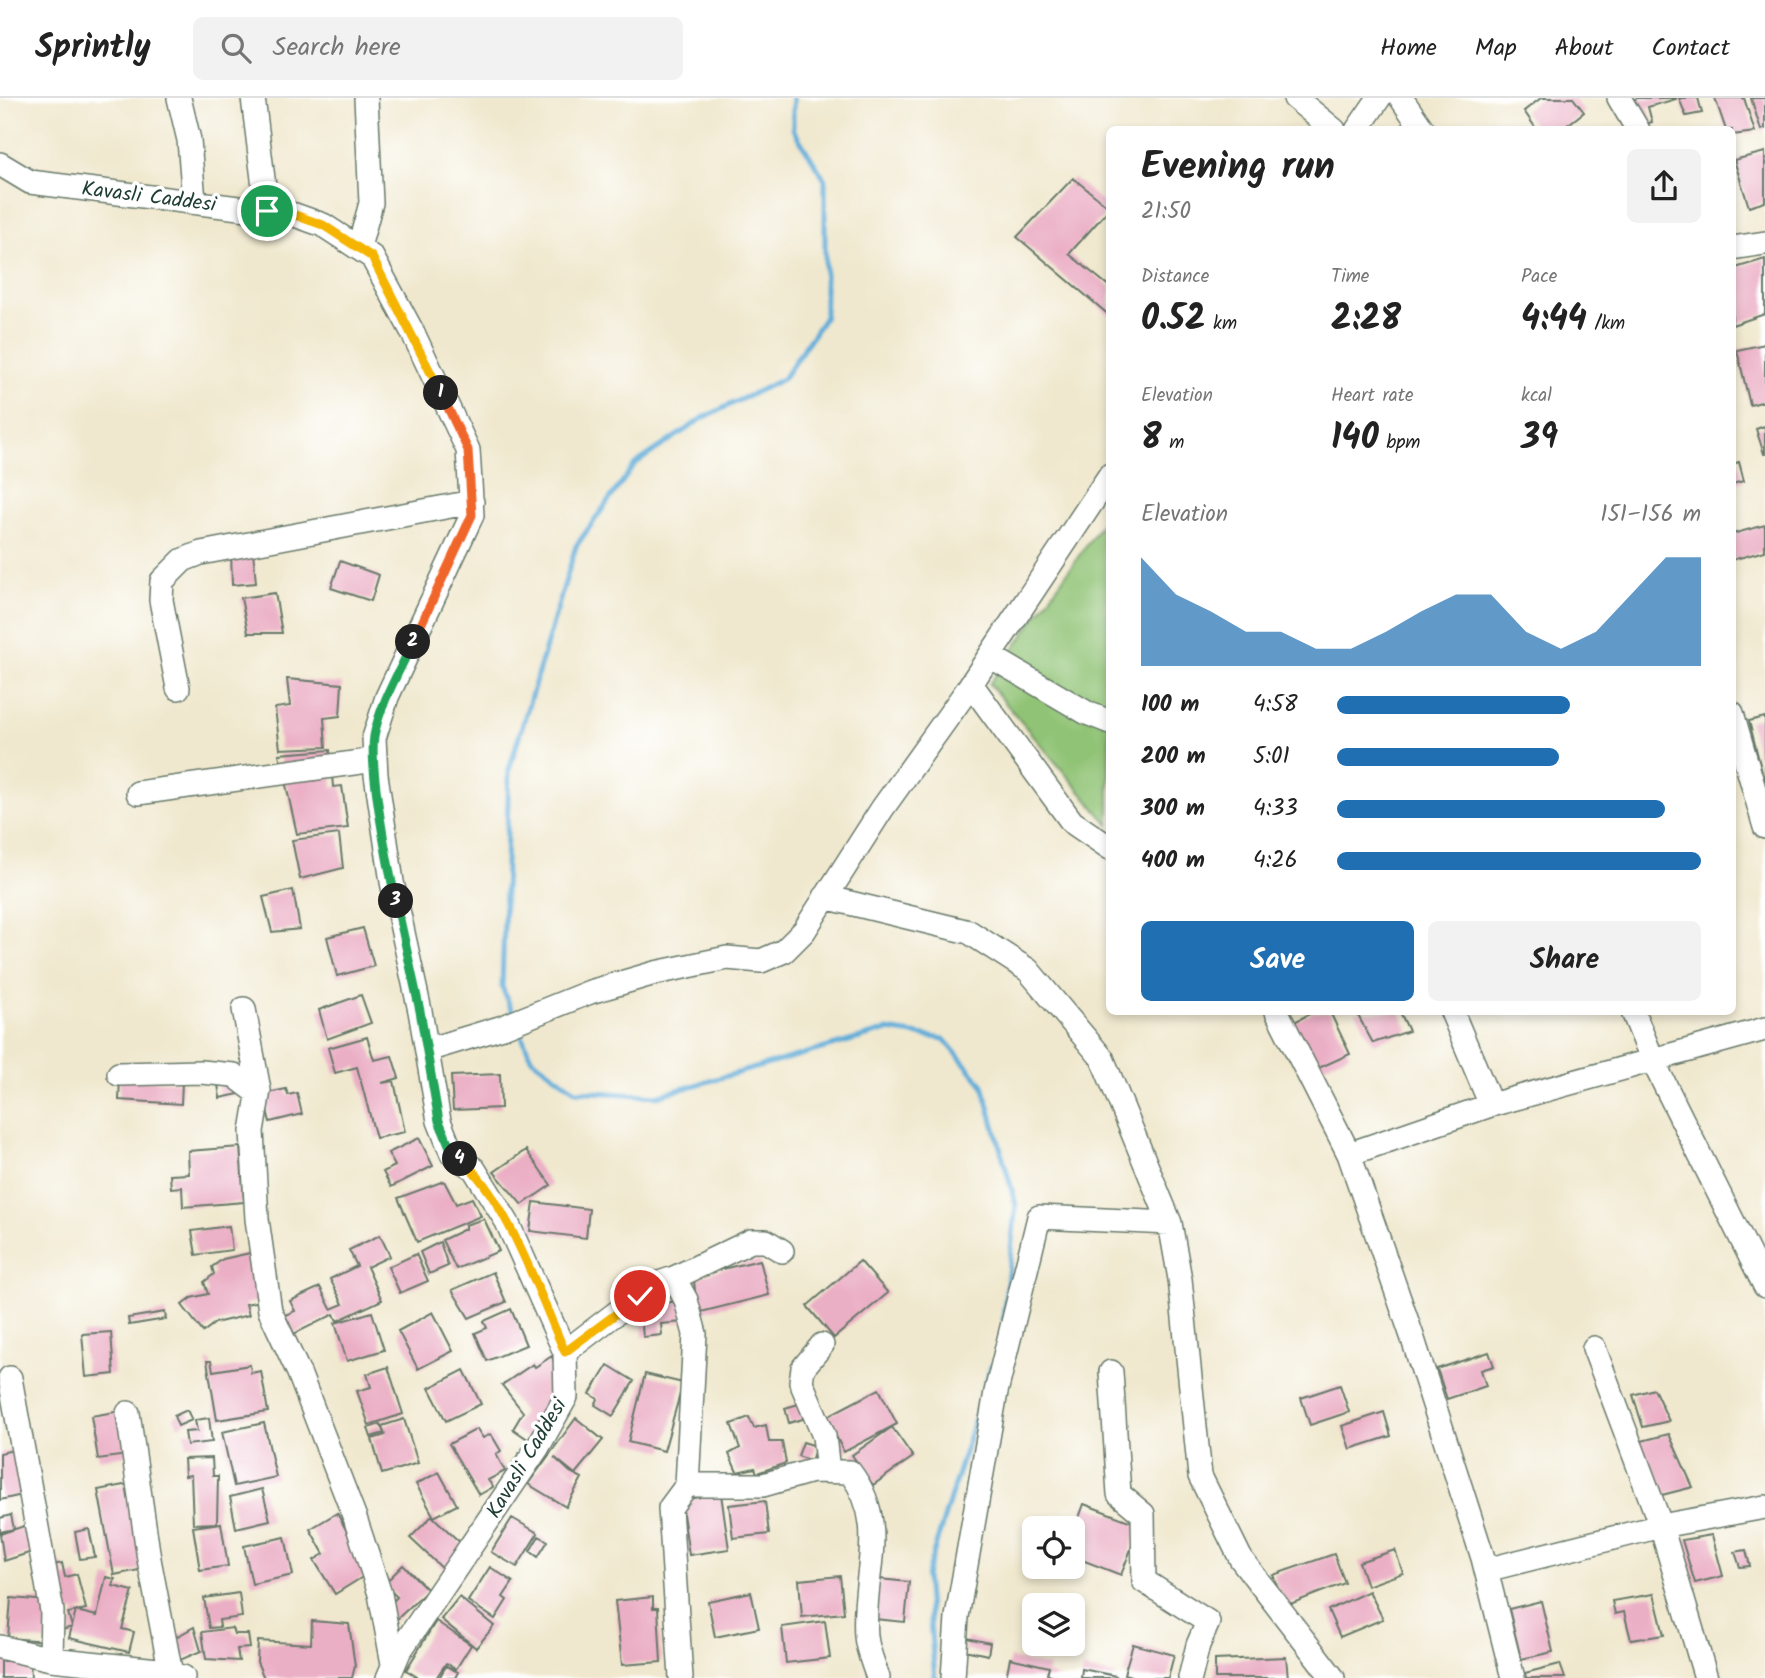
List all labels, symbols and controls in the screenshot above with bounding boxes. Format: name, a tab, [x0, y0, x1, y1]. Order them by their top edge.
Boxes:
search box	[193, 17, 683, 80]
text: Sprintly	[35, 22, 151, 75]
text: Search here	[273, 27, 401, 69]
icon: search	[217, 29, 255, 67]
text: Home	[1380, 29, 1437, 68]
text: Map	[1475, 29, 1517, 68]
text: About	[1555, 29, 1613, 68]
text: Contact	[1651, 29, 1730, 68]
text: Evening run	[1141, 138, 1335, 198]
button: share	[1627, 149, 1701, 223]
street label: Kavasli Caddesi	[80, 173, 219, 222]
pin	[237, 181, 297, 241]
icon: arrive	[248, 192, 286, 230]
text: 21:50	[1141, 194, 1191, 230]
text: Distance	[1141, 262, 1209, 292]
text: Time	[1331, 262, 1369, 292]
text: Pace	[1521, 262, 1557, 292]
text: 0.52	[1141, 292, 1205, 348]
text: 2:28	[1331, 292, 1401, 348]
text: 4:44	[1521, 292, 1587, 348]
text: km	[1205, 309, 1237, 339]
text: /km	[1587, 309, 1625, 339]
pin: 1	[424, 376, 458, 410]
text: 1	[438, 377, 443, 407]
text: Elevation	[1141, 381, 1213, 411]
text: Heart rate	[1331, 381, 1414, 411]
text: kcal	[1521, 381, 1552, 411]
text: 8	[1141, 411, 1162, 467]
text: 140	[1331, 411, 1379, 467]
text: 39	[1521, 411, 1558, 467]
text: m	[1162, 428, 1184, 458]
text: bpm	[1379, 428, 1420, 458]
text: Elevation	[1141, 497, 1228, 533]
text: 151–156 m	[1600, 497, 1701, 533]
pin: 2	[396, 624, 430, 660]
text: 2	[407, 626, 418, 656]
text: 100 m	[1141, 687, 1199, 723]
text: 4:58	[1253, 687, 1298, 723]
text: 200 m	[1141, 739, 1206, 775]
text: 5:01	[1253, 739, 1290, 775]
text: 300 m	[1141, 791, 1205, 827]
text: 4:33	[1253, 791, 1298, 827]
text: 400 m	[1141, 843, 1205, 879]
text: 4:26	[1253, 843, 1297, 879]
pin: 3	[378, 884, 414, 918]
text: 3	[390, 885, 401, 915]
button: Save	[1141, 921, 1414, 1001]
button: Share	[1428, 921, 1701, 1001]
pin: 4	[442, 1142, 477, 1176]
text: 4	[454, 1143, 465, 1173]
pin	[610, 1266, 670, 1326]
icon: check	[621, 1277, 659, 1315]
street label: Kavasli Caddesi	[478, 1391, 577, 1525]
map controls	[1022, 1516, 1085, 1656]
button: locate	[1022, 1516, 1085, 1579]
button: layers	[1022, 1593, 1085, 1656]

